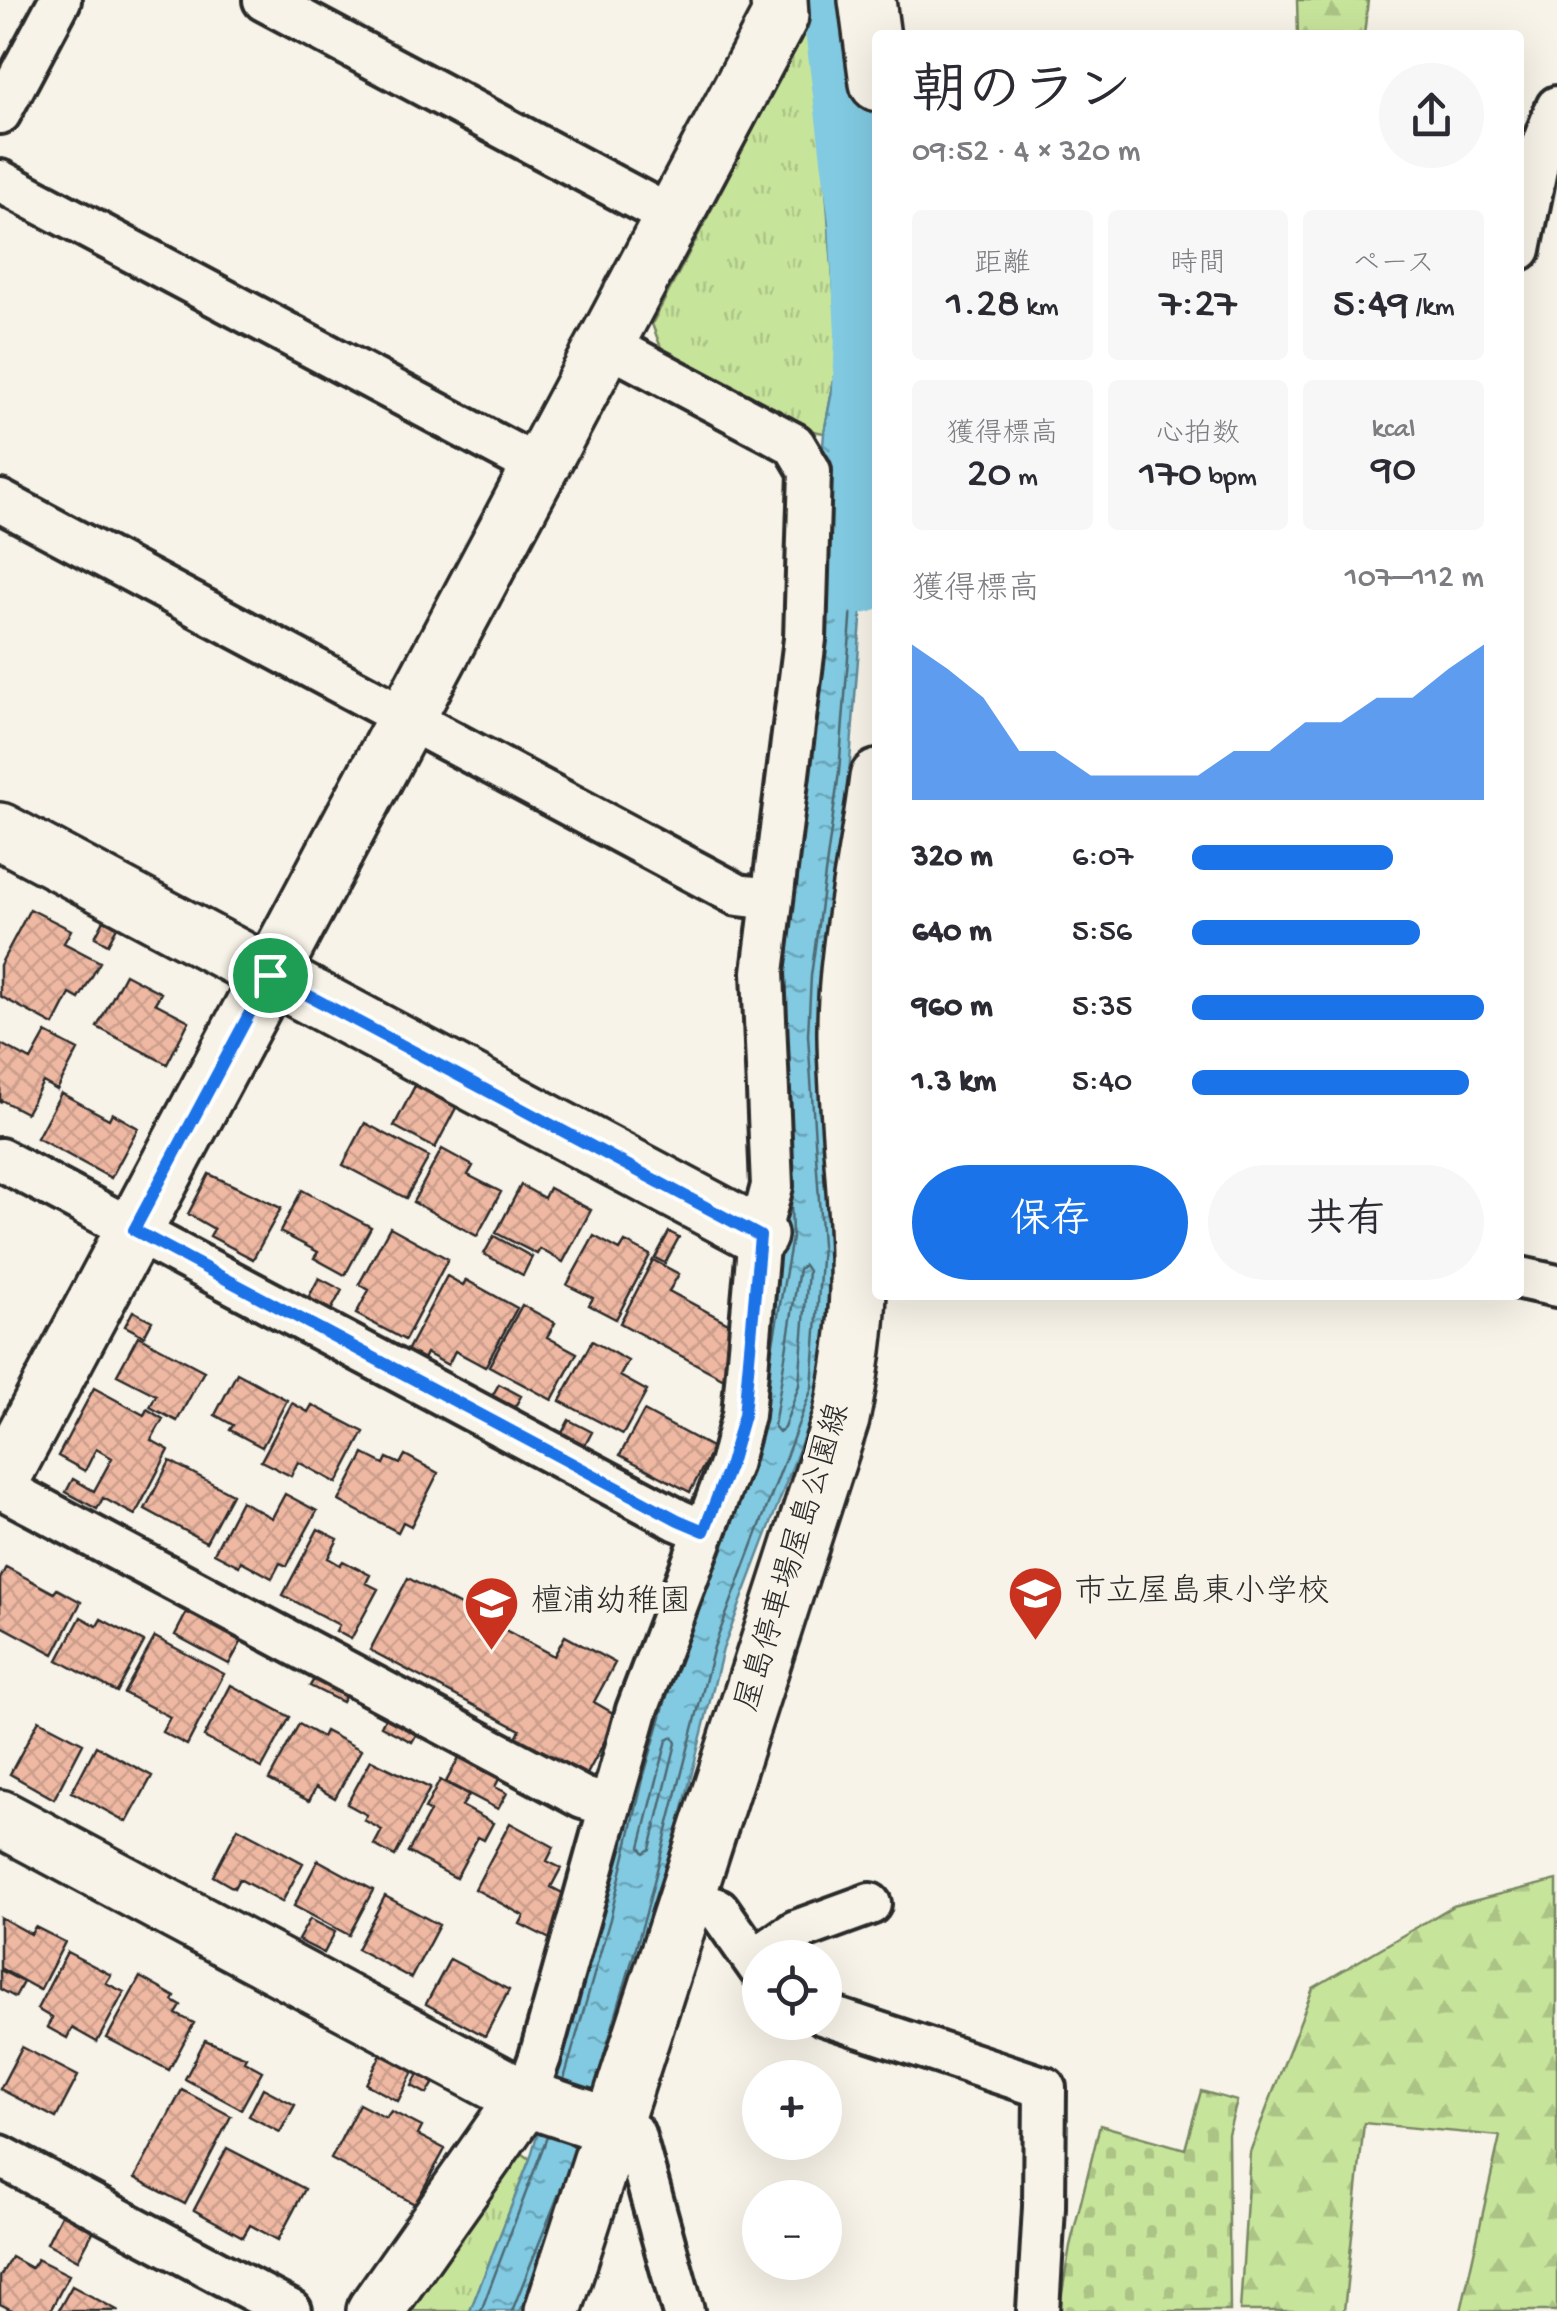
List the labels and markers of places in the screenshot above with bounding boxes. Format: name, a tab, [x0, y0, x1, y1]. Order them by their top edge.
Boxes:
pin	[228, 933, 313, 1018]
school or university icon: 市立屋島東小学校	[1005, 1564, 1065, 1643]
place label: 市立屋島東小学校	[1074, 1573, 1330, 1613]
school or university icon: 檀浦幼稚園	[462, 1574, 522, 1653]
place label: 檀浦幼稚園	[531, 1584, 691, 1623]

